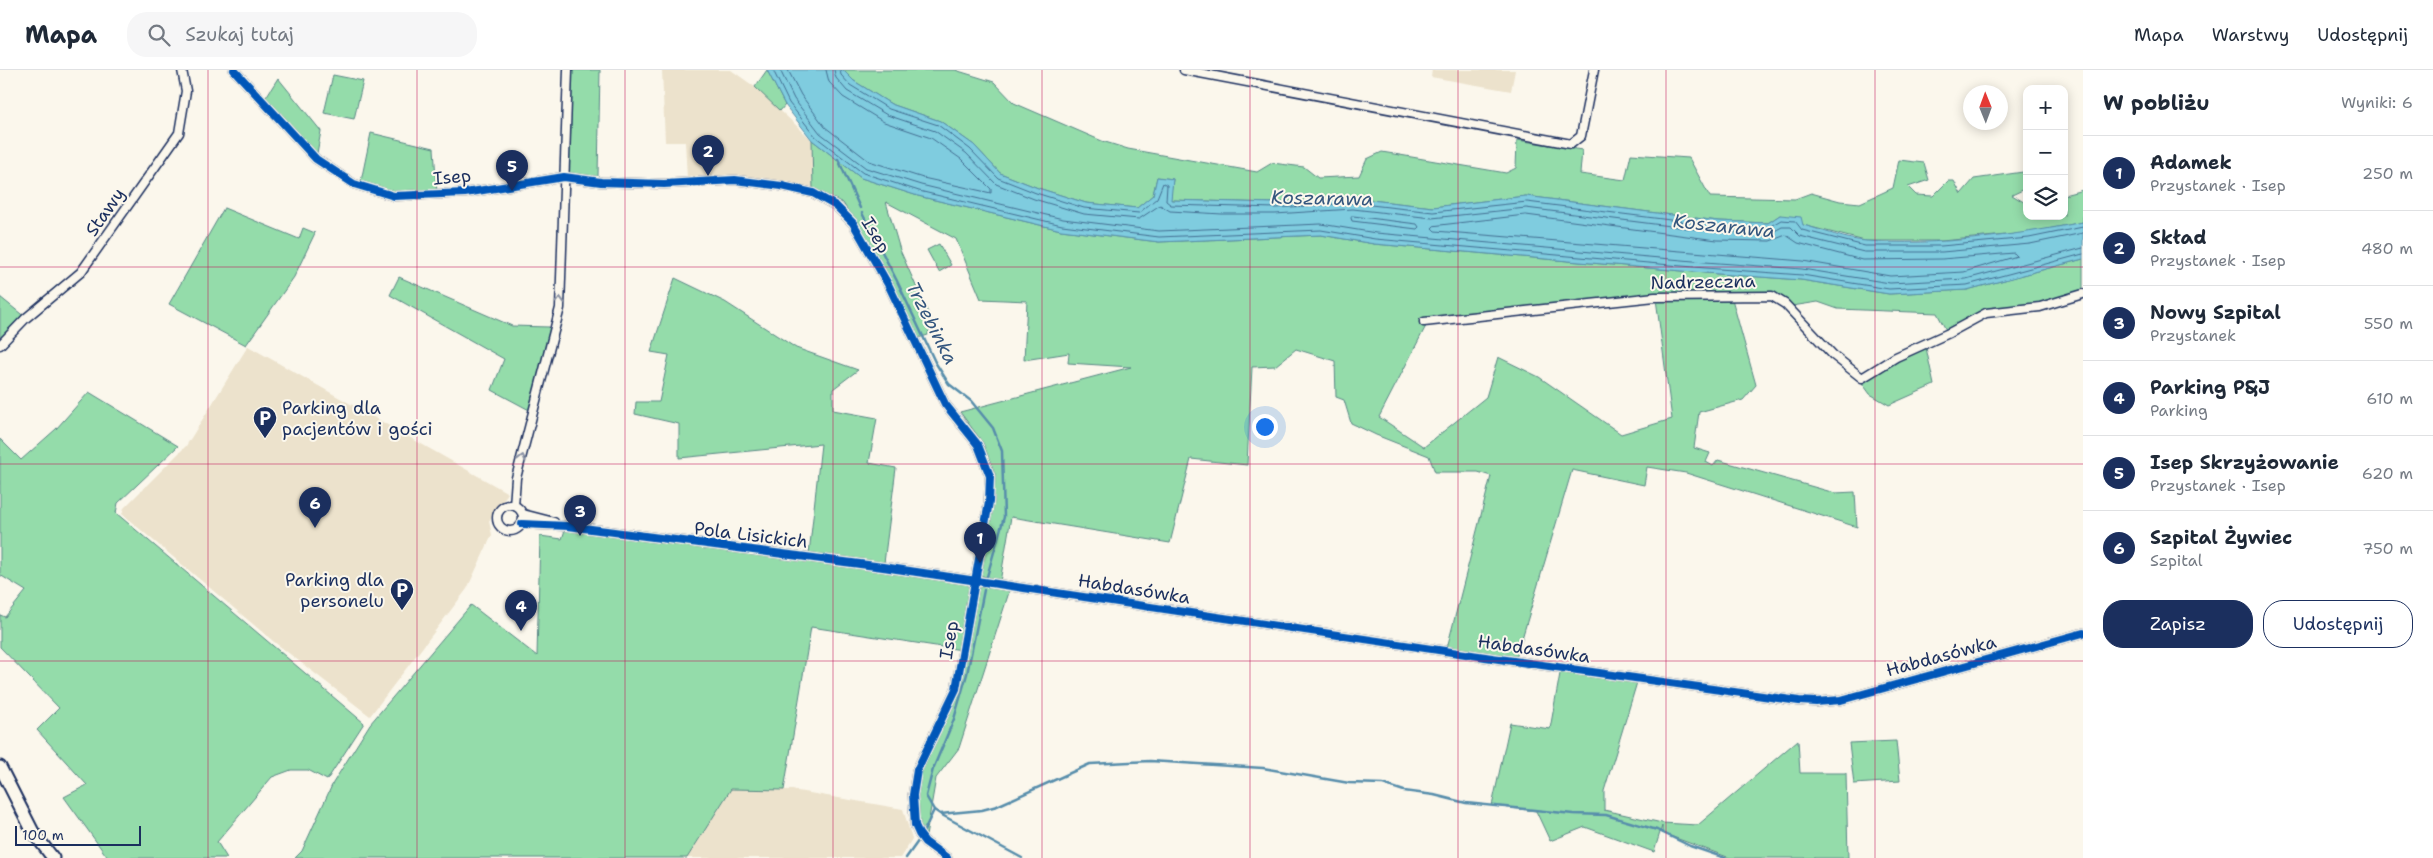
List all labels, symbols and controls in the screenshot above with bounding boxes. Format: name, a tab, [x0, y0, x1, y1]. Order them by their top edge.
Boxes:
search box	[127, 12, 477, 57]
text: Mapa	[25, 19, 97, 51]
icon: search	[145, 21, 173, 49]
text: Szukaj tutaj	[185, 22, 294, 47]
text: Mapa	[2134, 23, 2184, 47]
text: Warstwy	[2212, 23, 2289, 47]
text: Udostępnij	[2317, 23, 2408, 47]
north arrow	[1963, 85, 2008, 130]
map controls	[2023, 85, 2068, 220]
button: +	[2023, 85, 2068, 130]
text: W pobliżu	[2103, 89, 2210, 117]
text: Wyniki: 6	[2341, 92, 2413, 113]
button: −	[2023, 130, 2068, 175]
pin: 2	[692, 135, 724, 176]
pin: 5	[496, 150, 528, 191]
text: Adamek	[2150, 150, 2232, 175]
street label: Isep	[432, 163, 472, 191]
text: 1	[2115, 163, 2123, 184]
text: 250 m	[2362, 163, 2413, 184]
button: layers	[2023, 175, 2068, 220]
text: Przystanek · Isep	[2150, 175, 2286, 196]
street label: Stawy	[80, 183, 130, 241]
water label: Koszarawa	[1271, 185, 1373, 211]
water label: Koszarawa	[1672, 208, 1776, 244]
street label: Isep	[856, 212, 896, 258]
text: Skład	[2150, 225, 2207, 250]
text: 2	[2113, 238, 2125, 259]
text: 480 m	[2361, 238, 2413, 259]
text: Przystanek · Isep	[2150, 250, 2286, 271]
street label: Nadrzeczna	[1650, 269, 1756, 295]
water label: Trzebinka	[900, 277, 964, 369]
one-way arrow	[555, 296, 565, 304]
text: Nowy Szpital	[2150, 300, 2281, 325]
text: 3	[2113, 313, 2125, 334]
text: 550 m	[2364, 313, 2413, 334]
text: Przystanek	[2150, 325, 2236, 346]
text: Parking P&J	[2150, 375, 2270, 400]
text: 4	[2113, 388, 2125, 409]
text: 610 m	[2366, 388, 2413, 409]
place label: Parking dla pacjentów i gości	[282, 396, 433, 441]
text: Parking	[2150, 400, 2208, 421]
parking icon: Parking dla pacjentów i gości	[252, 405, 278, 439]
your location	[1252, 414, 1278, 440]
text: Isep Skrzyżowanie	[2150, 450, 2339, 475]
one-way arrow	[516, 453, 527, 462]
text: 5	[2114, 463, 2124, 484]
text: 620 m	[2362, 463, 2413, 484]
text: Przystanek · Isep	[2150, 475, 2286, 496]
pin: 6	[299, 487, 331, 528]
pin: 3	[564, 495, 596, 536]
street label: Pola Lisickich	[693, 516, 809, 554]
pin: 1	[964, 522, 996, 563]
text: Szpital Żywiec	[2150, 525, 2292, 550]
text: 6	[2113, 538, 2125, 559]
text: 750 m	[2362, 538, 2413, 559]
text: Szpital	[2150, 550, 2202, 571]
place label: Parking dla personelu	[285, 568, 384, 613]
street label: Habdasówka	[1076, 568, 1192, 610]
parking icon: Parking dla personelu	[389, 577, 415, 611]
pin: 4	[505, 590, 537, 631]
button: Zapisz	[2103, 600, 2253, 648]
button: Udostępnij	[2263, 600, 2413, 648]
street label: Isep	[934, 619, 964, 661]
street label: Habdasówka	[1476, 629, 1592, 669]
street label: Habdasówka	[1883, 630, 1999, 682]
scale bar	[15, 823, 141, 846]
text: 100 m	[22, 826, 64, 844]

